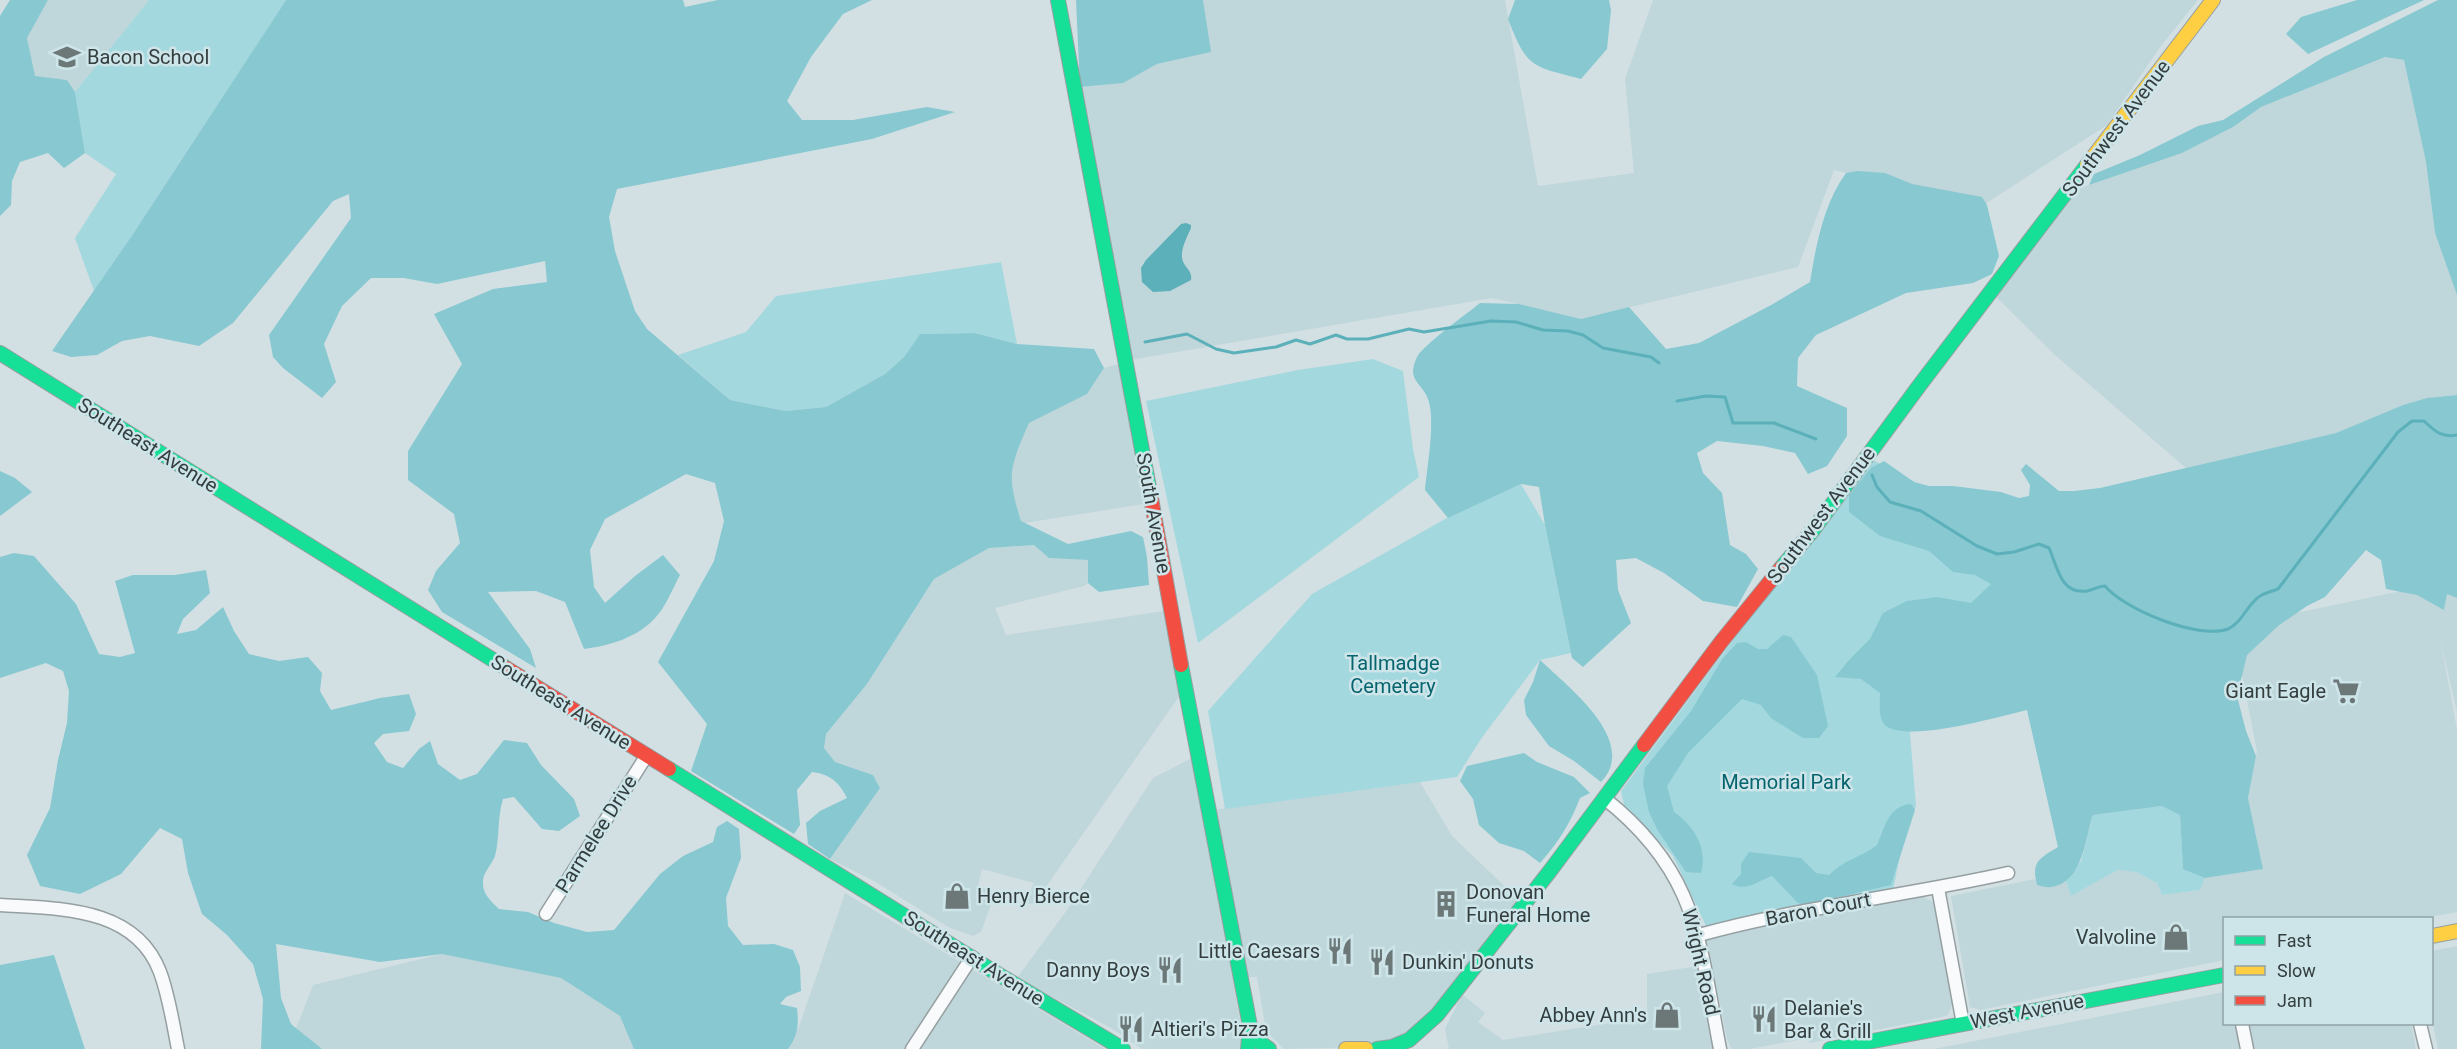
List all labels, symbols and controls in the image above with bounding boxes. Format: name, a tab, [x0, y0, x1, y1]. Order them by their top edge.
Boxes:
school or university icon: Bacon School	[52, 42, 82, 72]
place label: Bacon School	[87, 45, 209, 69]
street label: Southwest Avenue	[2057, 55, 2175, 201]
street label: Southeast Avenue	[74, 392, 222, 498]
street label: Southwest Avenue	[1762, 442, 1880, 588]
street label: South Avenue	[1132, 451, 1176, 575]
street label: Southeast Avenue	[487, 649, 635, 755]
park label: Tallmadge Cemetery	[1347, 651, 1439, 698]
supermarket icon: Giant Eagle	[2331, 676, 2361, 706]
place label: Giant Eagle	[2225, 679, 2326, 703]
park label: Memorial Park	[1721, 770, 1852, 794]
street label: Parmelee Drive	[550, 771, 642, 897]
place label: Donovan Funeral Home	[1466, 880, 1590, 927]
shop icon: Henry Bierce	[942, 881, 972, 911]
place label: Henry Bierce	[977, 884, 1090, 908]
street label: Baron Court	[1763, 887, 1873, 931]
building icon: Donovan Funeral Home	[1431, 889, 1461, 919]
street label: Southeast Avenue	[900, 905, 1048, 1011]
street label: Wright Road	[1677, 906, 1725, 1018]
legend	[2223, 917, 2433, 1025]
shop icon: Valvoline	[2161, 922, 2191, 952]
place label: Valvoline	[2076, 925, 2156, 949]
text: Fast	[2277, 930, 2312, 951]
restaurant icon: Little Caesars	[1325, 936, 1355, 966]
place label: Little Caesars	[1198, 939, 1320, 963]
restaurant icon: Dunkin' Donuts	[1367, 947, 1397, 977]
place label: Dunkin' Donuts	[1402, 950, 1534, 974]
restaurant icon: Danny Boys	[1155, 955, 1185, 985]
place label: Danny Boys	[1046, 958, 1150, 982]
text: Slow	[2277, 960, 2316, 981]
street label: West Avenue	[1968, 988, 2086, 1034]
text: Jam	[2277, 990, 2313, 1011]
place label: Delanie's Bar & Grill	[1784, 996, 1871, 1043]
shop icon: Abbey Ann's	[1652, 1000, 1682, 1030]
place label: Abbey Ann's	[1539, 1003, 1647, 1027]
restaurant icon: Delanie's Bar & Grill	[1749, 1004, 1779, 1034]
restaurant icon: Altieri's Pizza	[1116, 1014, 1146, 1044]
place label: Altieri's Pizza	[1151, 1017, 1269, 1041]

